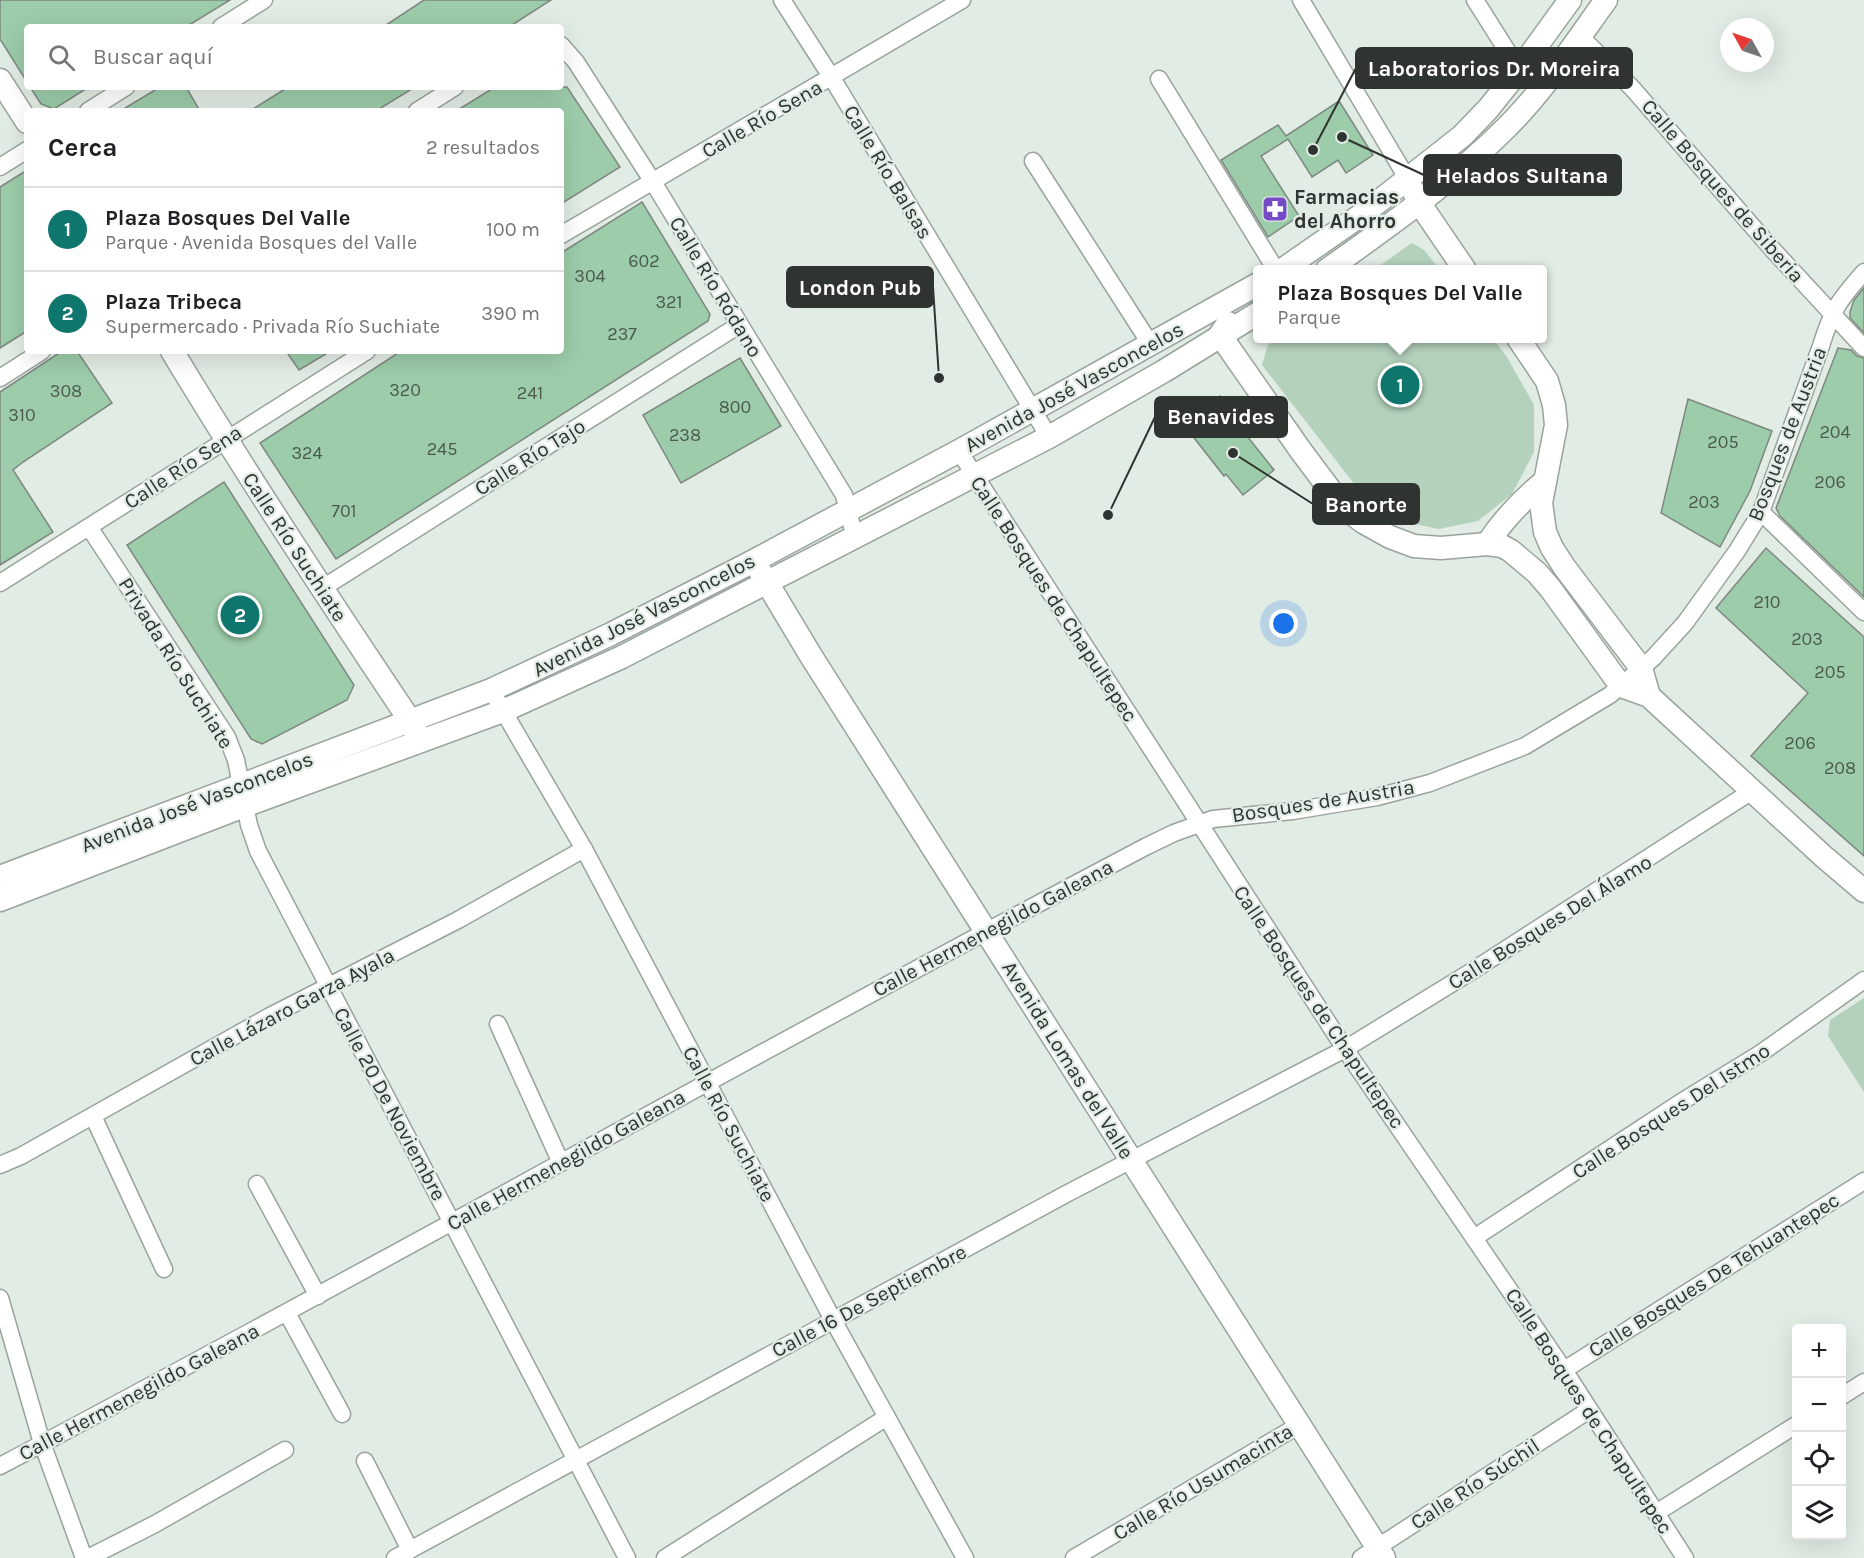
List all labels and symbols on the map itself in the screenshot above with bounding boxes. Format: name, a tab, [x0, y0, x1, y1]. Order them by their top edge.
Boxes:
north arrow	[1720, 18, 1774, 72]
callout: Laboratorios Dr. Moreira	[1356, 48, 1632, 88]
text: Laboratorios Dr. Moreira	[1368, 56, 1620, 82]
street label: Calle Río Sena	[697, 75, 827, 163]
street label: Calle Bosques de Siberia	[1637, 94, 1809, 288]
street label: Calle Río Balsas	[839, 101, 937, 243]
callout: Helados Sultana	[1424, 155, 1621, 195]
text: Helados Sultana	[1436, 163, 1608, 189]
place label: Farmacias del Ahorro	[1294, 185, 1399, 233]
pharmacy icon: Farmacias del Ahorro	[1260, 194, 1290, 224]
street label: Calle Río Ródano	[664, 212, 768, 362]
house number: 602	[628, 250, 660, 272]
house number: 304	[574, 265, 606, 287]
callout: London Pub	[787, 267, 933, 307]
text: London Pub	[799, 275, 921, 301]
house number: 321	[655, 291, 683, 313]
street label: Avenida José Vasconcelos	[960, 317, 1188, 457]
house number: 237	[607, 323, 637, 345]
street label: Bosques de Austria	[1743, 343, 1831, 525]
pin: 1	[1380, 362, 1420, 408]
house number: 320	[389, 379, 421, 401]
house number: 308	[50, 380, 82, 402]
house number: 241	[517, 382, 543, 404]
house number: 800	[719, 396, 751, 418]
callout: Benavides	[1155, 397, 1287, 437]
house number: 310	[8, 404, 36, 426]
text: Benavides	[1167, 404, 1275, 430]
street label: Calle Río Tajo	[470, 413, 590, 501]
street label: Calle Río Sena	[120, 420, 246, 514]
house number: 204	[1819, 421, 1851, 443]
house number: 238	[669, 424, 701, 446]
house number: 205	[1707, 431, 1739, 453]
house number: 245	[427, 438, 457, 460]
house number: 324	[291, 442, 323, 464]
street label: Calle Río Suchiate	[238, 468, 352, 626]
house number: 206	[1814, 471, 1846, 493]
street label: Calle Bosques de Chapultepec	[965, 472, 1143, 726]
callout: Banorte	[1313, 484, 1419, 524]
house number: 203	[1688, 491, 1720, 513]
text: Banorte	[1325, 492, 1407, 518]
house number: 701	[331, 500, 357, 522]
street label: Avenida José Vasconcelos	[529, 548, 759, 682]
street label: Privada Río Suchiate	[113, 573, 239, 753]
house number: 210	[1753, 591, 1781, 613]
pin: 2	[220, 592, 260, 638]
your location	[1269, 609, 1298, 638]
house number: 203	[1791, 628, 1823, 650]
house number: 205	[1814, 661, 1846, 683]
house number: 206	[1784, 732, 1816, 754]
street label: Avenida José Vasconcelos	[78, 747, 316, 857]
house number: 208	[1824, 757, 1856, 779]
street label: Bosques de Austria	[1230, 775, 1416, 827]
street label: Calle Bosques Del Álamo	[1444, 849, 1656, 995]
street label: Calle Hermenegildo Galeana	[869, 854, 1117, 1002]
street label: Calle Bosques de Chapultepec	[1229, 881, 1409, 1133]
street label: Calle Lázaro Garza Ayala	[186, 943, 398, 1071]
street label: Avenida Lomas del Valle	[997, 957, 1139, 1163]
street label: Calle 20 De Noviembre	[329, 1003, 451, 1205]
street label: Calle Bosques Del Istmo	[1568, 1038, 1774, 1184]
street label: Calle Río Suchiate	[678, 1042, 780, 1206]
street label: Calle Hermenegildo Galeana	[443, 1084, 689, 1236]
street label: Calle Bosques De Tehuantepec	[1584, 1188, 1844, 1362]
street label: Calle 16 De Septiembre	[768, 1240, 970, 1362]
street label: Calle Bosques de Chapultepec	[1500, 1284, 1678, 1538]
street label: Calle Hermenegildo Galeana	[15, 1318, 263, 1466]
street label: Calle Río Usumacinta	[1109, 1419, 1297, 1545]
street label: Calle Río Súchil	[1406, 1433, 1544, 1535]

